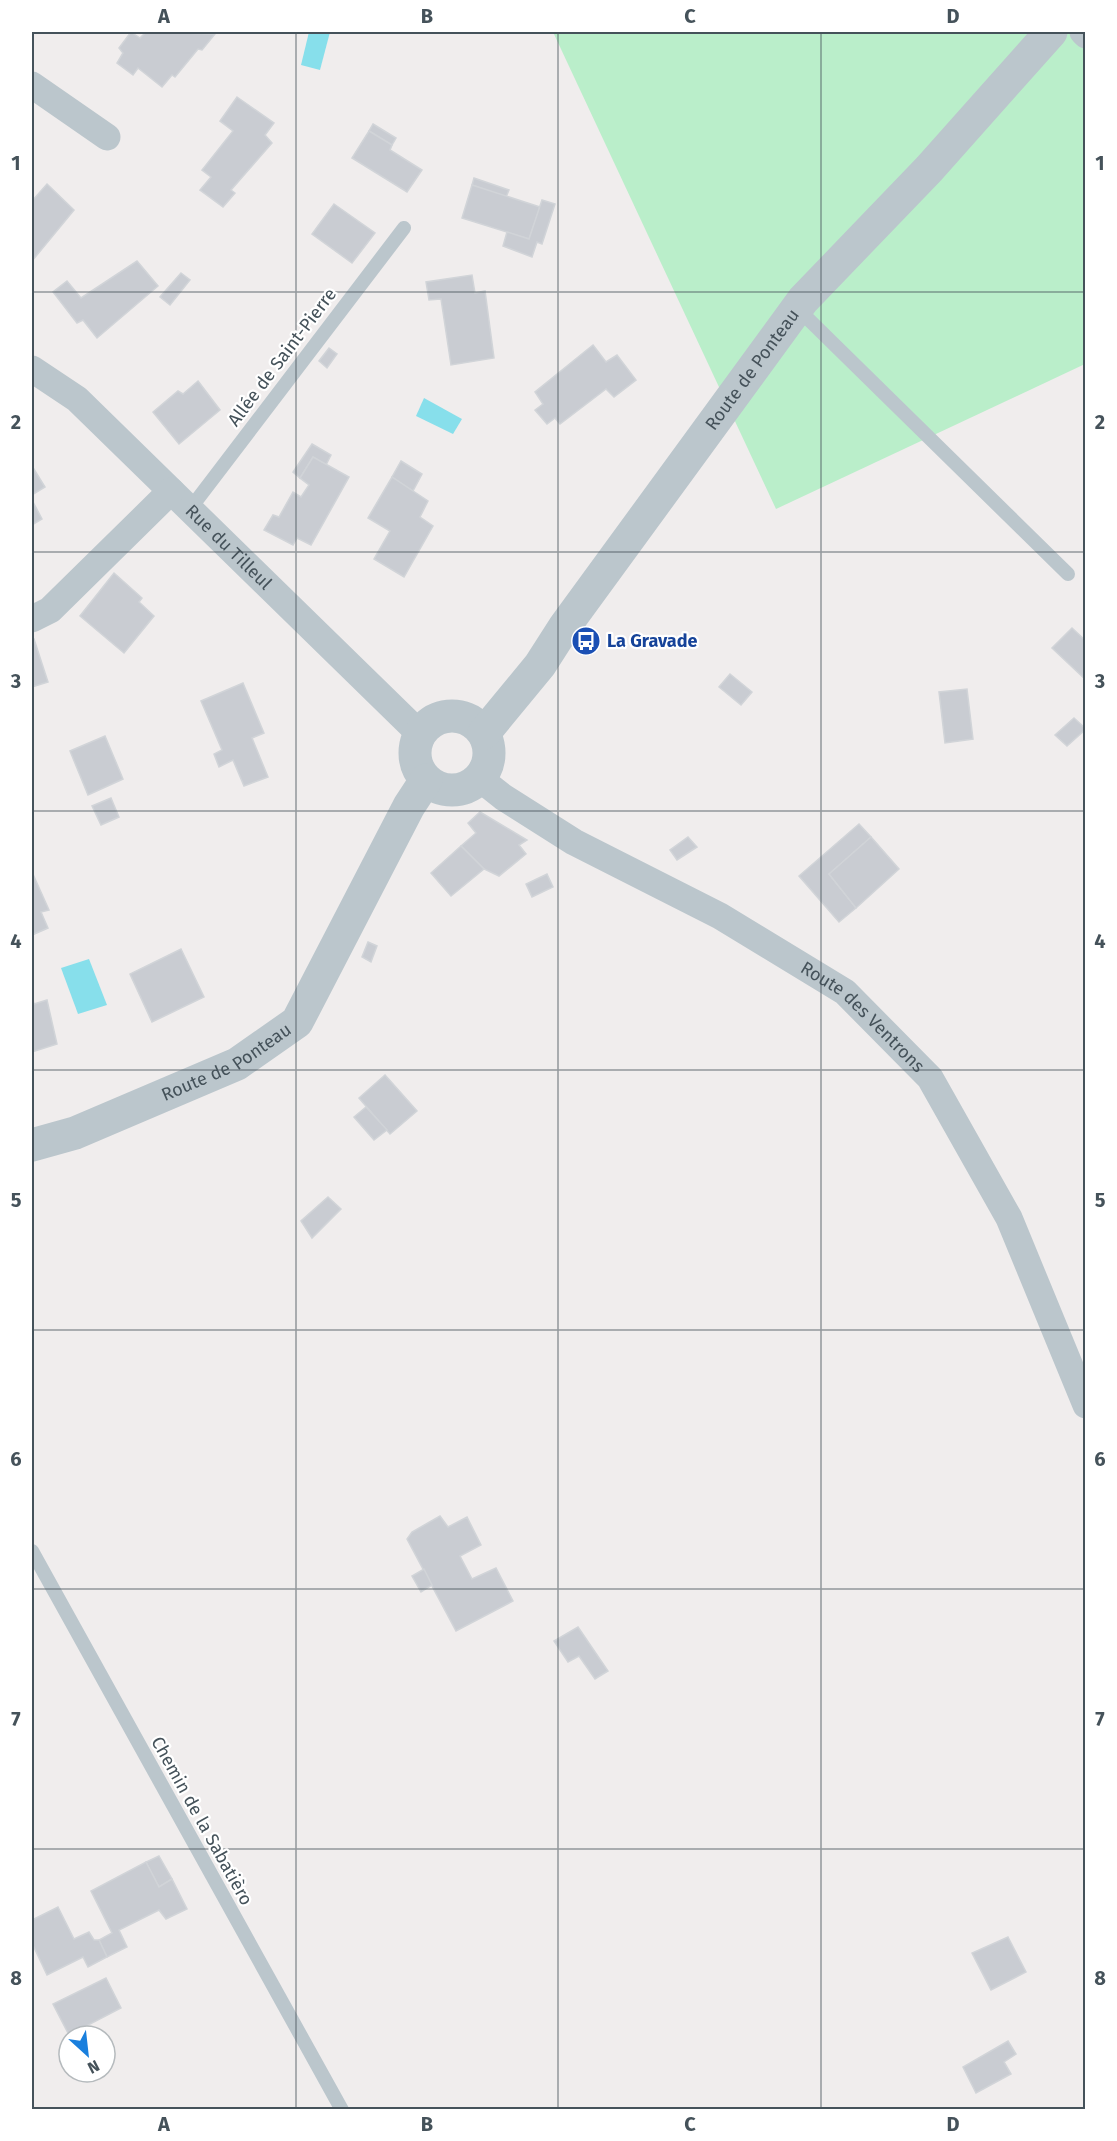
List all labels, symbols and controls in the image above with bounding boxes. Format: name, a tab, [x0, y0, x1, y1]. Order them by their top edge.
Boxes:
text: A	[157, 4, 171, 28]
text: B	[421, 4, 433, 28]
text: C	[684, 4, 696, 28]
text: D	[946, 4, 960, 28]
text: 1	[11, 151, 21, 175]
text: 1	[1095, 151, 1105, 175]
street label: Allée de Saint-Pierre	[223, 284, 341, 430]
street label: Route de Ponteau	[701, 304, 804, 435]
text: 2	[11, 410, 21, 434]
text: 2	[1095, 410, 1105, 434]
street label: Rue du Tilleul	[181, 500, 277, 594]
bus stop icon: La Gravade	[570, 625, 602, 657]
place label: La Gravade	[607, 630, 697, 652]
text: 3	[10, 669, 21, 693]
text: 3	[1094, 669, 1105, 693]
text: 4	[10, 929, 22, 953]
text: 4	[1094, 929, 1106, 953]
street label: Route des Ventrons	[797, 957, 929, 1077]
street label: Route de Ponteau	[158, 1018, 296, 1106]
text: 5	[11, 1188, 22, 1212]
text: 5	[1095, 1188, 1106, 1212]
text: 6	[10, 1447, 22, 1471]
text: 6	[1094, 1447, 1106, 1471]
text: 7	[11, 1707, 21, 1731]
text: 7	[1095, 1707, 1105, 1731]
street label: Chemin de la Sabatièro	[146, 1733, 258, 1909]
text: 8	[10, 1966, 22, 1990]
text: 8	[1094, 1966, 1106, 1990]
north arrow	[57, 2024, 117, 2084]
text: N	[85, 2056, 103, 2078]
text: A	[157, 2112, 171, 2136]
text: B	[421, 2112, 433, 2136]
text: C	[684, 2112, 696, 2136]
text: D	[946, 2112, 960, 2136]

